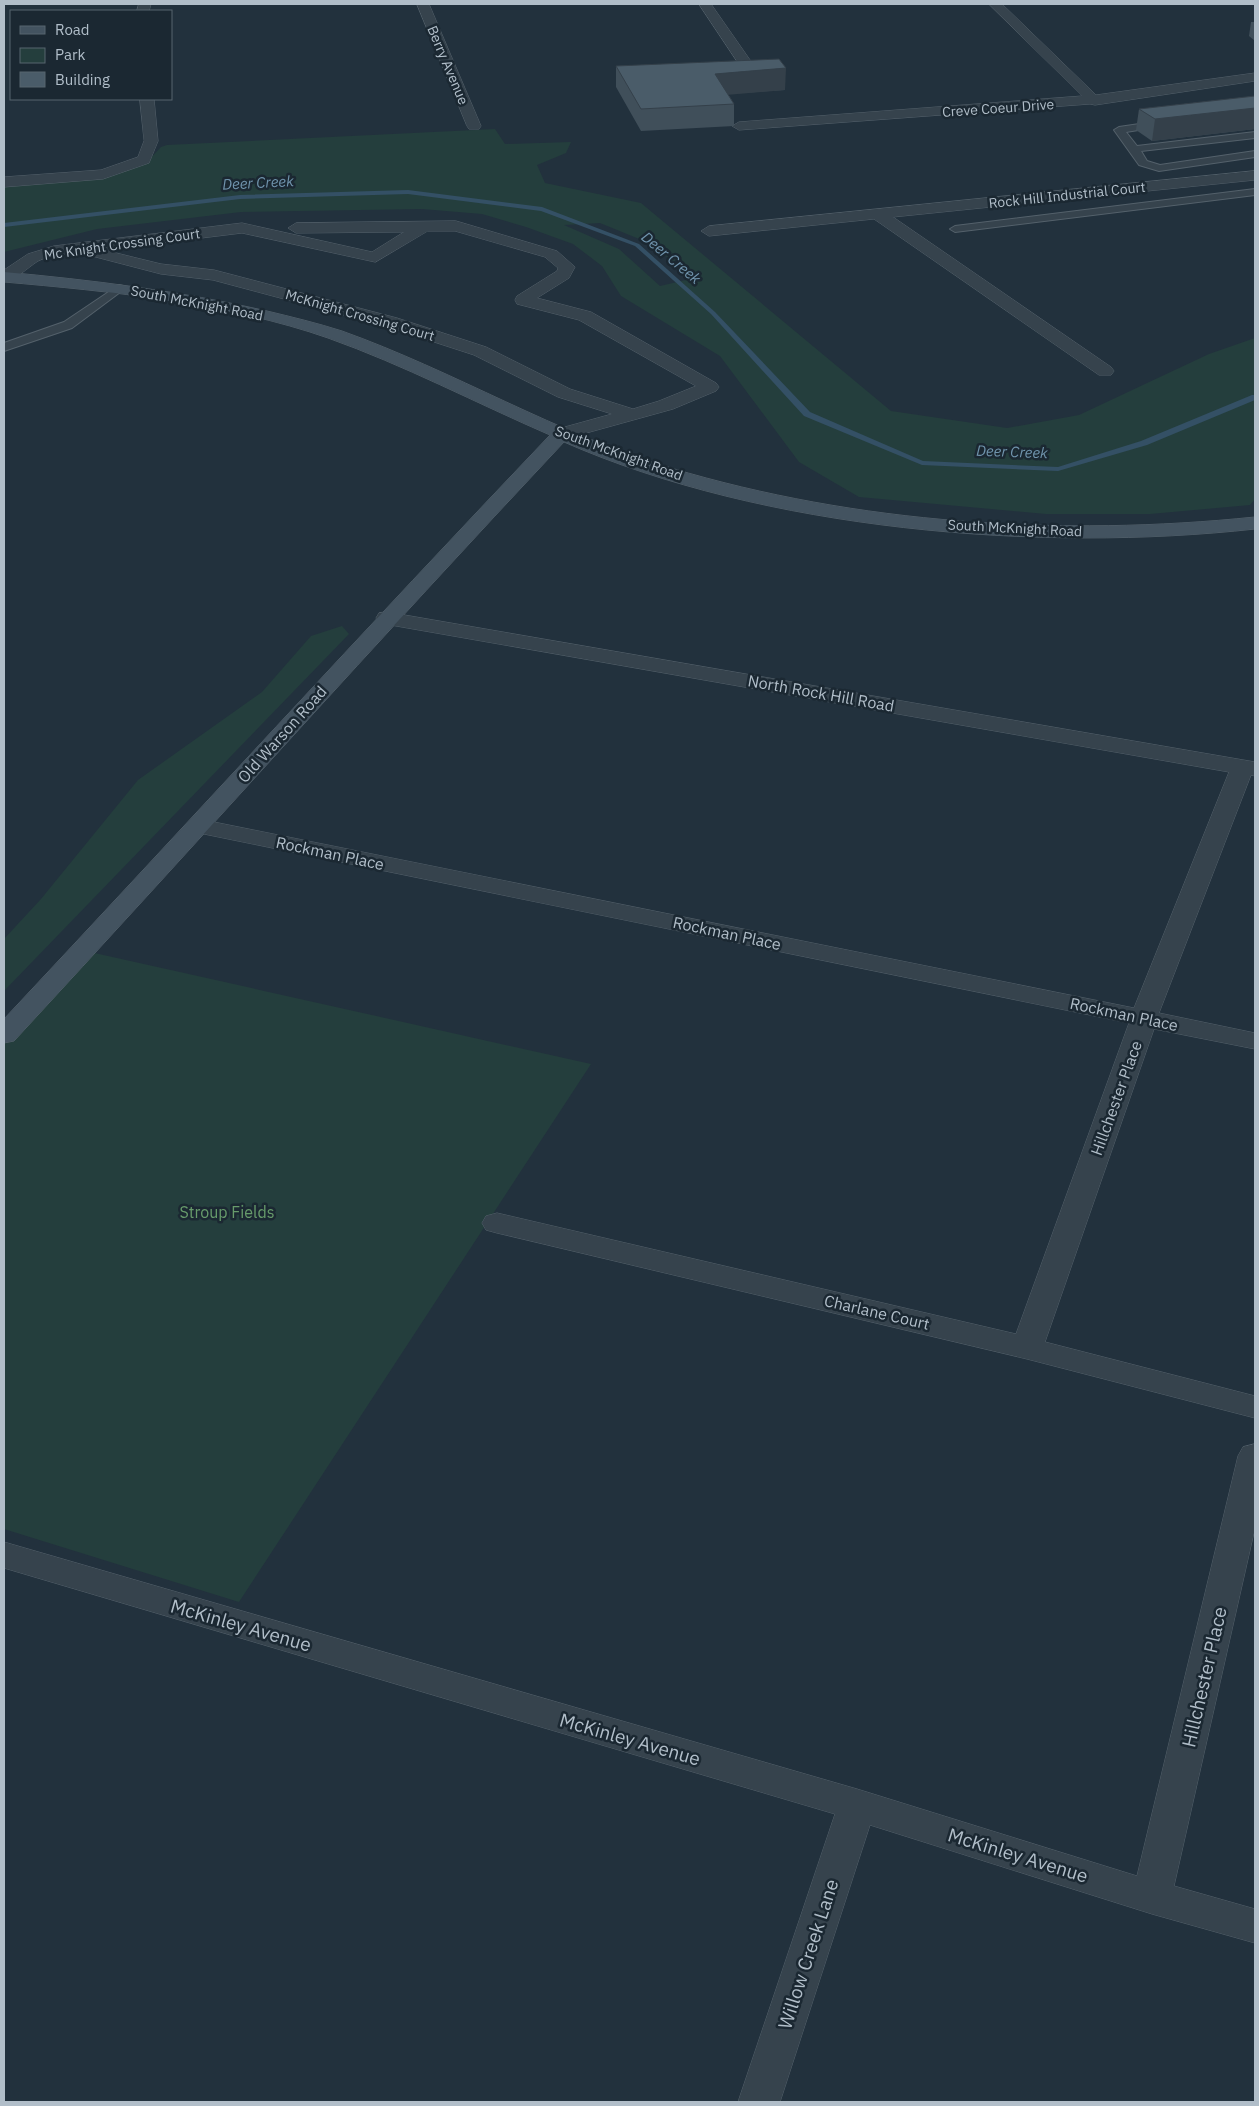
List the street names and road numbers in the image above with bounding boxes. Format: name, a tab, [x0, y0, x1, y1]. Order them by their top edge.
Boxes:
street label: Berry Avenue	[423, 23, 473, 108]
street label: Creve Coeur Drive	[941, 95, 1055, 121]
street label: Rock Hill Industrial Court	[988, 178, 1146, 212]
street label: Mc Knight Crossing Court	[43, 224, 201, 264]
street label: South McKnight Road	[129, 281, 265, 325]
street label: McKnight Crossing Court	[283, 285, 437, 345]
street label: South McKnight Road	[553, 422, 685, 484]
street label: South McKnight Road	[947, 515, 1083, 541]
street label: North Rock Hill Road	[746, 670, 896, 716]
street label: Old Warson Road	[233, 681, 331, 787]
street label: Rockman Place	[274, 832, 386, 874]
street label: Rockman Place	[671, 912, 783, 954]
street label: Rockman Place	[1068, 993, 1180, 1035]
street label: Hillchester Place	[1086, 1038, 1146, 1158]
street label: Charlane Court	[822, 1290, 932, 1334]
street label: McKinley Avenue	[168, 1593, 314, 1657]
street label: Hillchester Place	[1176, 1604, 1232, 1750]
street label: McKinley Avenue	[557, 1707, 703, 1771]
street label: McKinley Avenue	[945, 1822, 1091, 1888]
street label: Willow Creek Lane	[772, 1876, 844, 2032]

